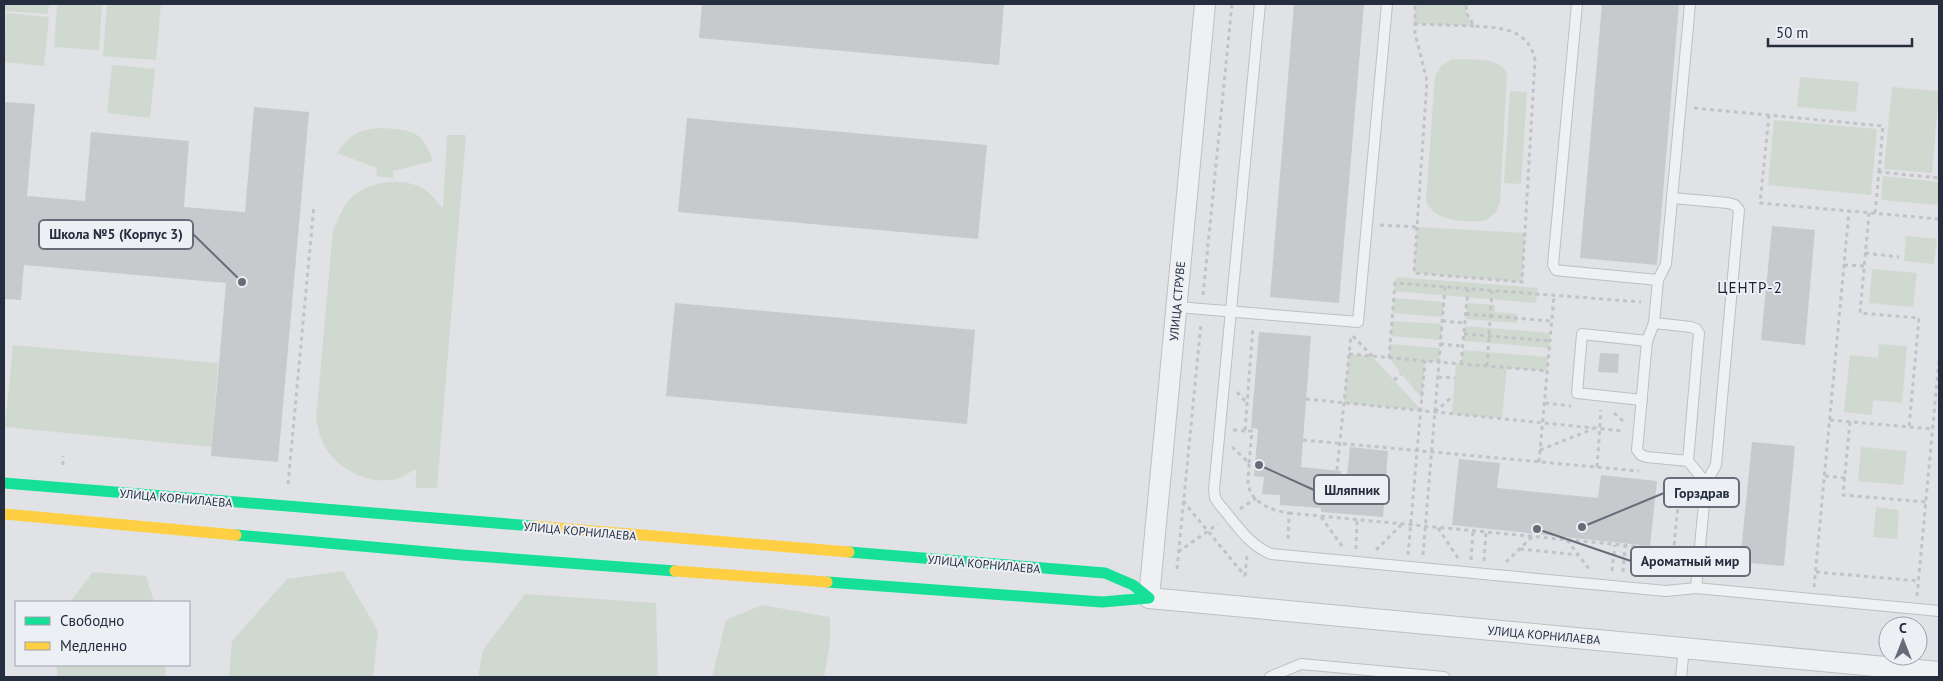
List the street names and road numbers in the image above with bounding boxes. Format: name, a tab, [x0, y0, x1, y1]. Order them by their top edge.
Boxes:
street label: УЛИЦА СТРУВЕ	[1166, 261, 1188, 341]
street label: УЛИЦА КОРНИЛАЕВА	[119, 486, 233, 510]
street label: УЛИЦА КОРНИЛАЕВА	[523, 519, 637, 543]
street label: УЛИЦА КОРНИЛАЕВА	[927, 552, 1041, 576]
street label: УЛИЦА КОРНИЛАЕВА	[1487, 623, 1601, 647]

